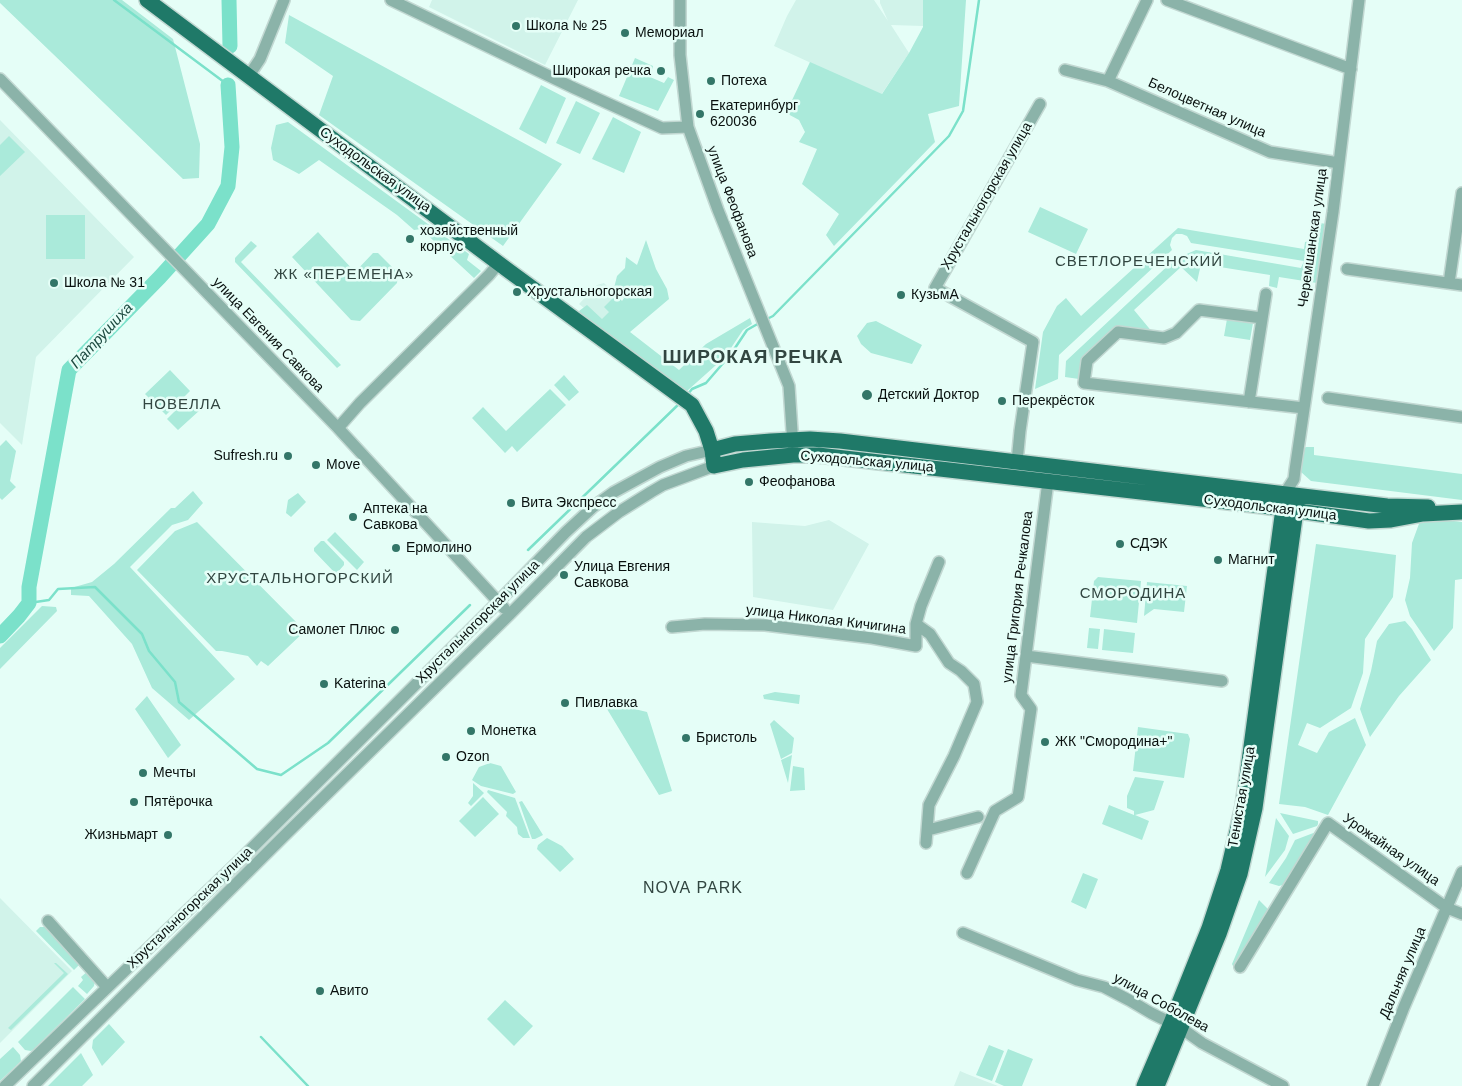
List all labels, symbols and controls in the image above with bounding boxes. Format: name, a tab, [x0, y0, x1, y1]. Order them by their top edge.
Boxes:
place label: Школа № 25	[526, 18, 607, 34]
marker: Школа № 25	[510, 20, 522, 32]
place label: Мемориал	[635, 25, 704, 41]
marker: Мемориал	[619, 27, 631, 39]
place label: Широкая речка	[552, 63, 651, 79]
marker: Широкая речка	[655, 65, 667, 77]
place label: Потеха	[721, 73, 767, 89]
street label: Белоцветная улица	[1146, 74, 1268, 142]
marker: Потеха	[705, 75, 717, 87]
place label: Екатеринбург 620036	[710, 98, 798, 130]
marker: Екатеринбург 620036	[694, 108, 706, 120]
street label: Хрустальногорская улица	[938, 119, 1036, 273]
street label: Суходольская улица	[316, 124, 434, 216]
street label: улица Феофанова	[703, 144, 761, 260]
street label: Черемшанская улица	[1295, 167, 1331, 309]
place label: хозяйственный корпус	[420, 223, 518, 256]
marker: хозяйственный корпус	[404, 233, 416, 245]
district label: СВЕТЛОРЕЧЕНСКИЙ	[1053, 253, 1225, 271]
district label: ЖК «ПЕРЕМЕНА»	[272, 266, 416, 284]
street label: улица Евгения Савкова	[209, 274, 327, 396]
place label: Школа № 31	[64, 275, 145, 291]
marker: Школа № 31	[48, 277, 60, 289]
place label: Хрустальногорская	[527, 284, 652, 300]
marker: Хрустальногорская	[511, 286, 523, 298]
place label: КузьмА	[911, 287, 959, 303]
marker: КузьмА	[895, 289, 907, 301]
water label: Патрушиха	[67, 299, 137, 373]
district label: ШИРОКАЯ РЕЧКА	[661, 347, 845, 369]
place label: Детский Доктор	[878, 387, 979, 403]
marker: Детский Доктор	[860, 388, 874, 402]
place label: Перекрёсток	[1012, 393, 1094, 409]
marker: Перекрёсток	[996, 395, 1008, 407]
district label: НОВЕЛЛА	[142, 396, 222, 414]
place label: Sufresh.ru	[213, 448, 278, 464]
street label: Суходольская улица	[800, 448, 934, 476]
marker: Sufresh.ru	[282, 450, 294, 462]
place label: Move	[326, 457, 360, 473]
marker: Move	[310, 459, 322, 471]
place label: Феофанова	[759, 474, 835, 490]
marker: Феофанова	[743, 476, 755, 488]
street label: Суходольская улица	[1203, 492, 1337, 524]
place label: Вита Экспресс	[521, 495, 617, 511]
marker: Вита Экспресс	[505, 497, 517, 509]
place label: Аптека на Савкова	[363, 501, 428, 534]
street label: улица Григория Речкалова	[999, 510, 1037, 684]
marker: Аптека на Савкова	[347, 511, 359, 523]
place label: СДЭК	[1130, 536, 1168, 552]
marker: СДЭК	[1114, 538, 1126, 550]
place label: Ермолино	[406, 540, 472, 556]
marker: Ермолино	[390, 542, 402, 554]
place label: Магнит	[1228, 552, 1275, 568]
marker: Магнит	[1212, 554, 1224, 566]
street label: Хрустальногорская улица	[413, 557, 543, 687]
place label: Улица Евгения Савкова	[574, 559, 670, 592]
marker: Улица Евгения Савкова	[558, 569, 570, 581]
district label: ХРУСТАЛЬНОГОРСКИЙ	[204, 570, 396, 588]
district label: СМОРОДИНА	[1079, 585, 1187, 603]
street label: улица Николая Кичигина	[745, 602, 907, 638]
place label: Самолет Плюс	[288, 622, 385, 638]
marker: Самолет Плюс	[389, 624, 401, 636]
place label: Katerina	[334, 676, 386, 692]
marker: Katerina	[318, 678, 330, 690]
place label: Пивлавка	[575, 695, 638, 711]
marker: Пивлавка	[559, 697, 571, 709]
place label: Монетка	[481, 723, 536, 739]
marker: Монетка	[465, 725, 477, 737]
place label: Бристоль	[696, 730, 757, 746]
marker: Бристоль	[680, 732, 692, 744]
place label: ЖК "Смородина+"	[1055, 734, 1172, 750]
marker: ЖК "Смородина+"	[1039, 736, 1051, 748]
street label: Тенистая улица	[1225, 745, 1259, 849]
place label: Ozon	[456, 749, 489, 765]
marker: Ozon	[440, 751, 452, 763]
place label: Мечты	[153, 765, 196, 781]
marker: Мечты	[137, 767, 149, 779]
place label: Пятёрочка	[144, 794, 213, 810]
marker: Пятёрочка	[128, 796, 140, 808]
street label: Урожайная улица	[1339, 810, 1443, 890]
place label: Жизньмарт	[85, 827, 158, 843]
marker: Жизньмарт	[162, 829, 174, 841]
street label: Хрустальногорская улица	[124, 844, 256, 972]
district label: NOVA PARK	[642, 879, 744, 899]
street label: Дальняя улица	[1376, 925, 1430, 1021]
street label: улица Соболева	[1110, 970, 1212, 1036]
place label: Авито	[330, 983, 369, 999]
marker: Авито	[314, 985, 326, 997]

